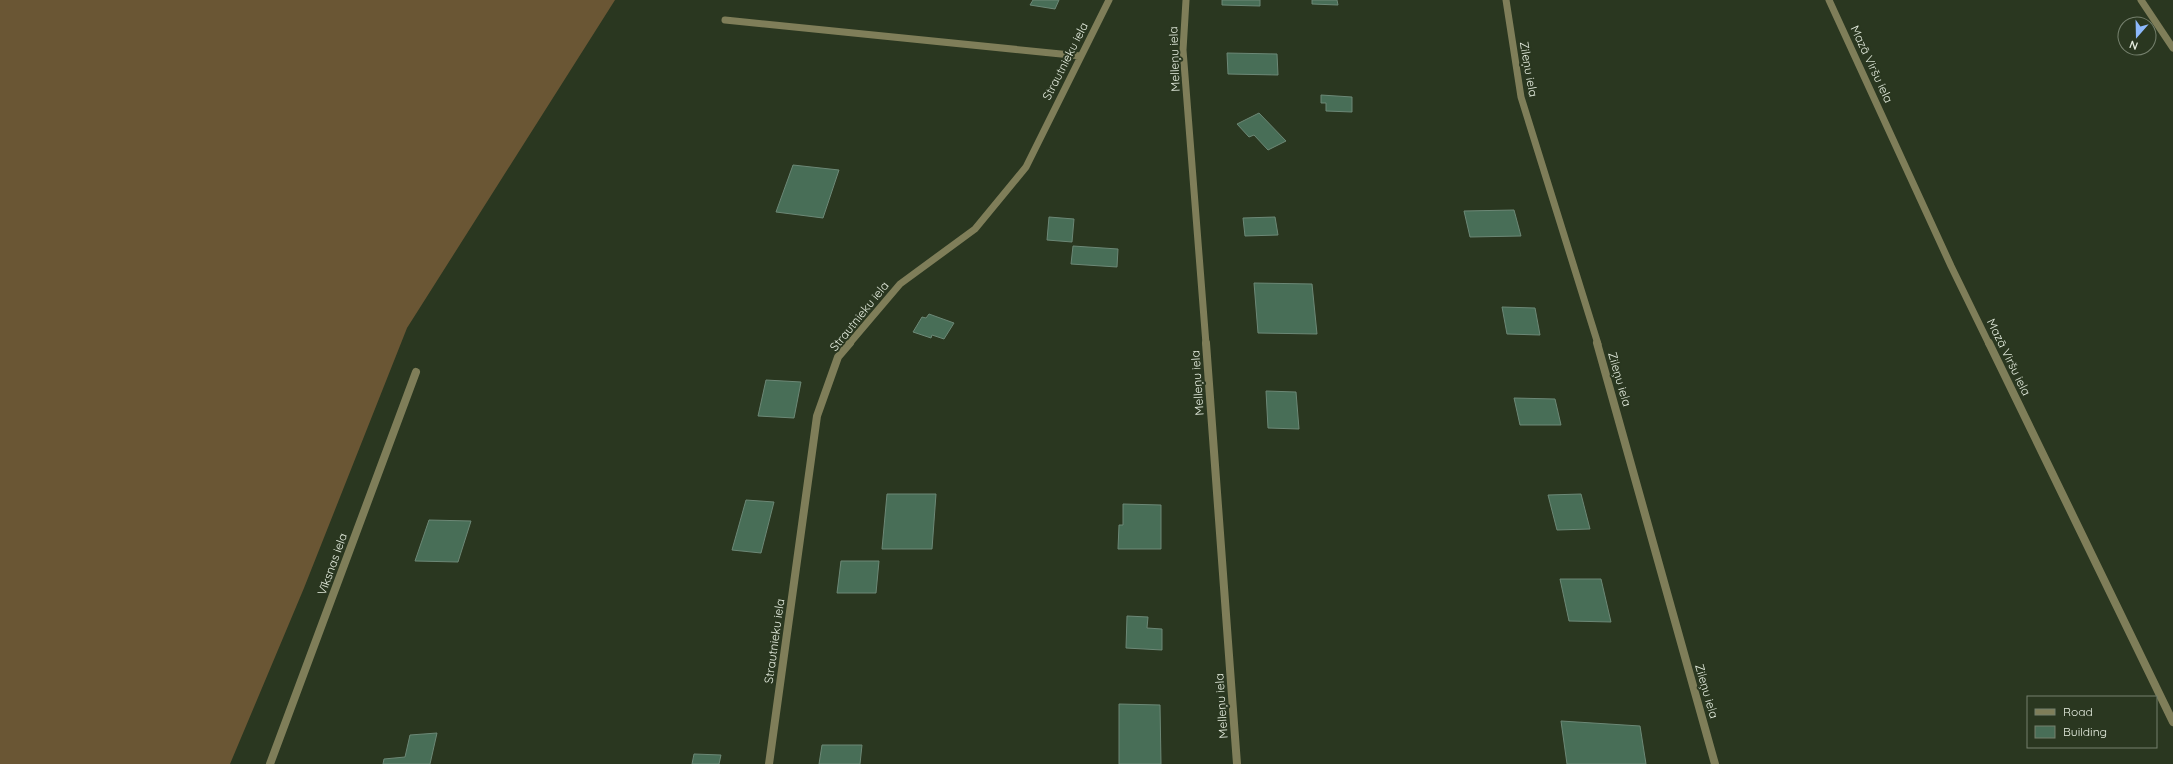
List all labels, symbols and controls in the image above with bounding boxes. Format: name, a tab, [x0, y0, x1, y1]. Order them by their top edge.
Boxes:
north arrow	[2117, 16, 2157, 56]
street label: Strautnieku iela	[1039, 20, 1091, 102]
street label: Mazā Viršu iela	[1847, 23, 1897, 105]
street label: Melleņu iela	[1165, 26, 1183, 92]
text: N	[2127, 37, 2140, 53]
street label: Zileņu iela	[1517, 40, 1541, 98]
street label: Strautnieku iela	[826, 278, 892, 354]
street label: Mazā Viršu iela	[1984, 316, 2034, 398]
street label: Melleņu iela	[1187, 350, 1207, 416]
street label: Zileņu iela	[1605, 350, 1635, 408]
street label: Vīksnas iela	[314, 531, 350, 597]
street label: Strautnieku iela	[761, 598, 787, 684]
street label: Zileņu iela	[1692, 662, 1722, 720]
street label: Melleņu iela	[1211, 673, 1231, 739]
legend	[2027, 696, 2157, 748]
text: Road	[2063, 704, 2093, 719]
text: Building	[2063, 724, 2107, 739]

